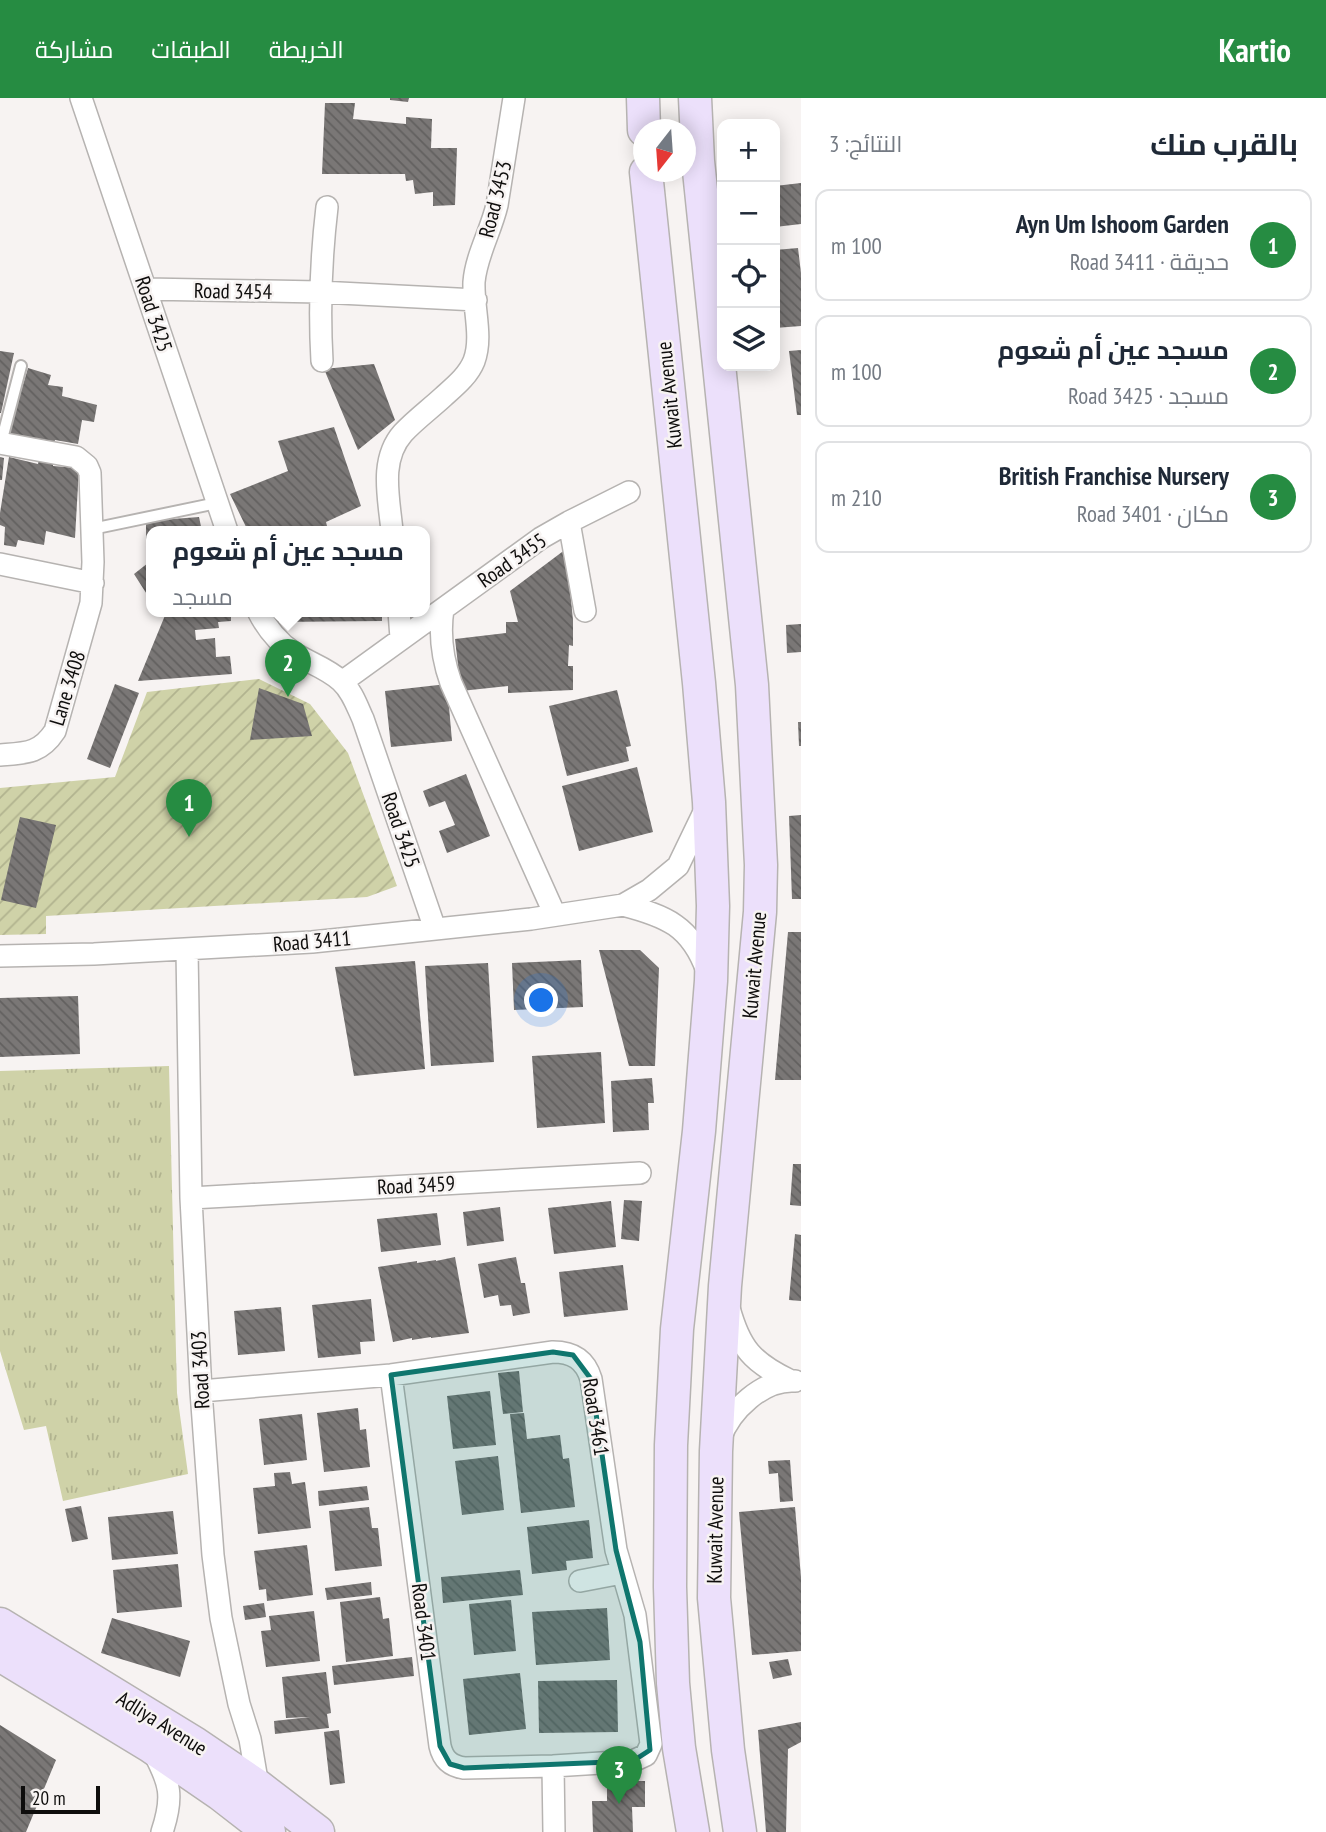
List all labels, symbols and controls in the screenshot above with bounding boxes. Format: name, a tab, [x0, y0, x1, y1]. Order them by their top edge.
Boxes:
text: Kartio	[1218, 28, 1291, 71]
text: مشاركة	[35, 34, 113, 65]
text: الطبقات	[151, 34, 231, 65]
text: الخريطة	[269, 34, 344, 65]
north arrow	[633, 119, 696, 182]
map controls	[717, 119, 780, 371]
button: +	[717, 119, 780, 182]
text: بالقرب منك	[1150, 124, 1298, 163]
text: النتائج: 3	[829, 129, 902, 158]
street label: Road 3453	[472, 158, 518, 240]
button: −	[717, 182, 780, 245]
text: Ayn Um Ishoom Garden	[1016, 207, 1229, 240]
text: 100 m	[831, 231, 882, 260]
text: 1	[1268, 231, 1279, 260]
button: locate	[717, 245, 780, 308]
text: حديقة · Road 3411	[1070, 247, 1229, 276]
street label: Road 3425	[129, 273, 179, 355]
street label: Road 3454	[194, 277, 273, 305]
button: layers	[717, 308, 780, 371]
text: مسجد عين أم شعوم	[997, 333, 1229, 366]
street label: Kuwait Avenue	[650, 340, 688, 450]
text: 100 m	[831, 357, 882, 386]
text: 2	[1268, 357, 1279, 386]
text: مسجد · Road 3425	[1068, 381, 1229, 410]
text: British Franchise Nursery	[999, 459, 1229, 492]
text: 210 m	[831, 483, 882, 512]
text: 3	[1268, 483, 1279, 512]
text: مكان · Road 3401	[1077, 499, 1229, 528]
popup	[146, 526, 430, 617]
street label: Road 3455	[472, 527, 552, 593]
text: مسجد عين أم شعوم	[172, 534, 404, 567]
text: مسجد	[172, 582, 233, 611]
pin: 2	[265, 639, 311, 697]
street label: Lane 3408	[43, 647, 91, 729]
pin: 1	[166, 779, 212, 837]
street label: Road 3425	[376, 789, 426, 871]
street label: Kuwait Avenue	[736, 910, 772, 1020]
street label: Road 3411	[272, 924, 352, 958]
your location	[524, 983, 558, 1017]
street label: Road 3459	[376, 1169, 456, 1201]
street label: Road 3403	[184, 1330, 216, 1410]
street label: Road 3461	[577, 1376, 615, 1458]
street label: Kuwait Avenue	[701, 1476, 729, 1584]
street label: Road 3401	[406, 1582, 442, 1662]
street label: Adliya Avenue	[112, 1685, 212, 1761]
pin: 3	[596, 1746, 642, 1804]
scale bar	[21, 1783, 100, 1815]
text: 20 m	[32, 1786, 66, 1810]

